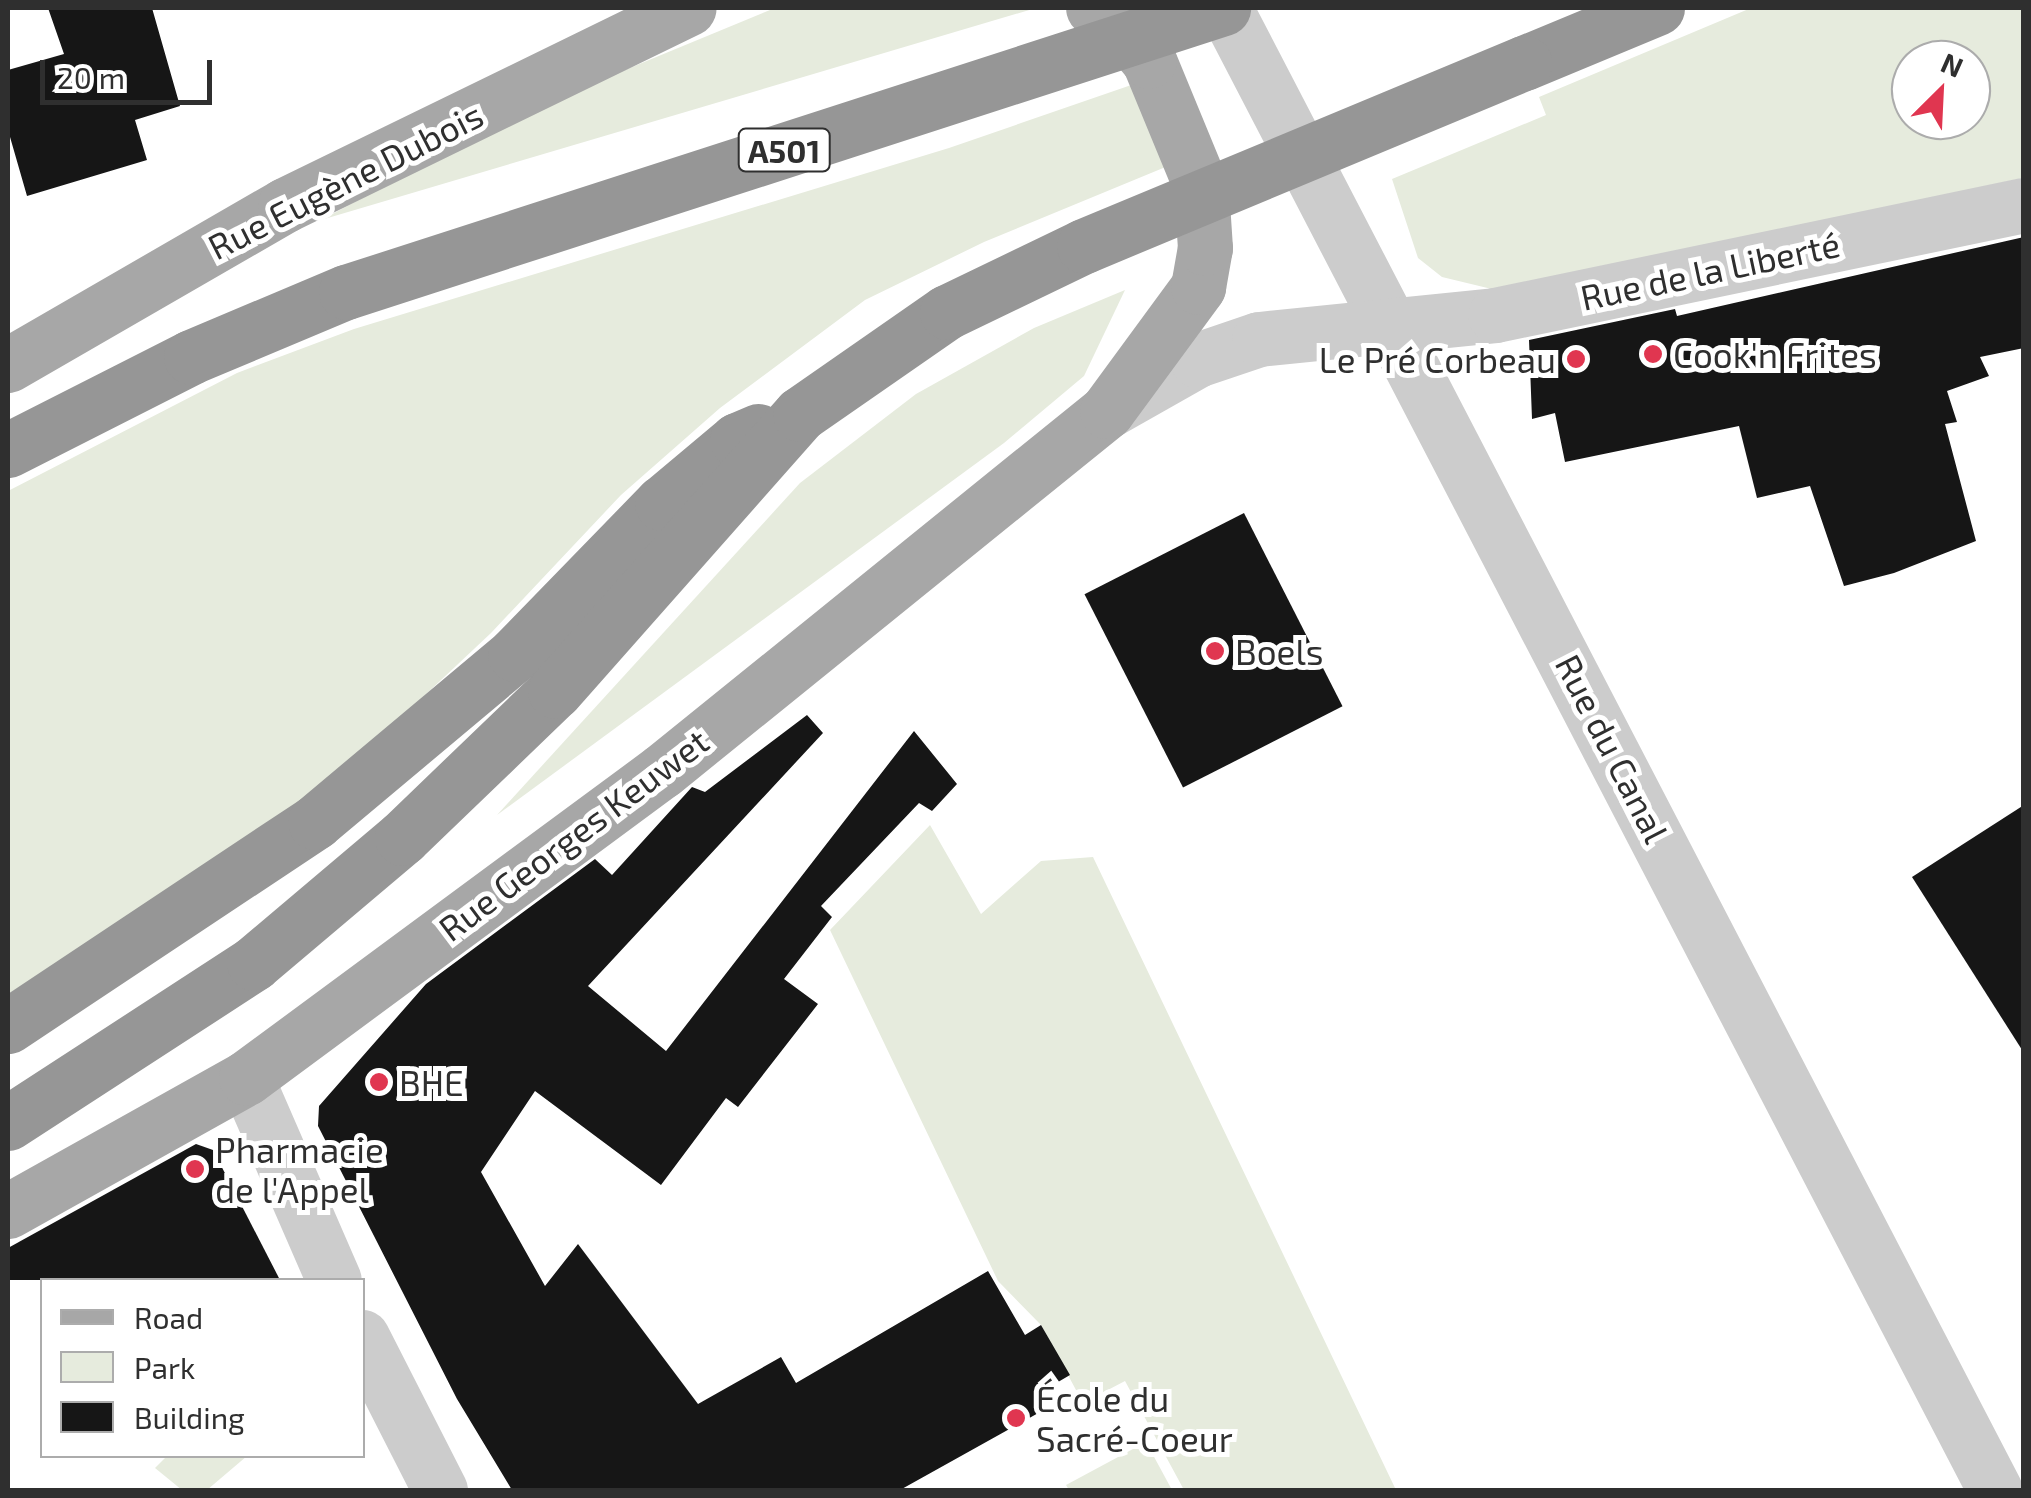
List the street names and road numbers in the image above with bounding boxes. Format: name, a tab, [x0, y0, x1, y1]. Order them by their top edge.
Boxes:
street label: Rue Eugène Dubois	[201, 93, 489, 267]
road number: A501	[736, 123, 832, 177]
street label: Rue de la Liberté	[1577, 222, 1843, 318]
street label: Rue du Canal	[1548, 647, 1678, 849]
street label: Rue Georges Keuwet	[430, 719, 716, 949]

